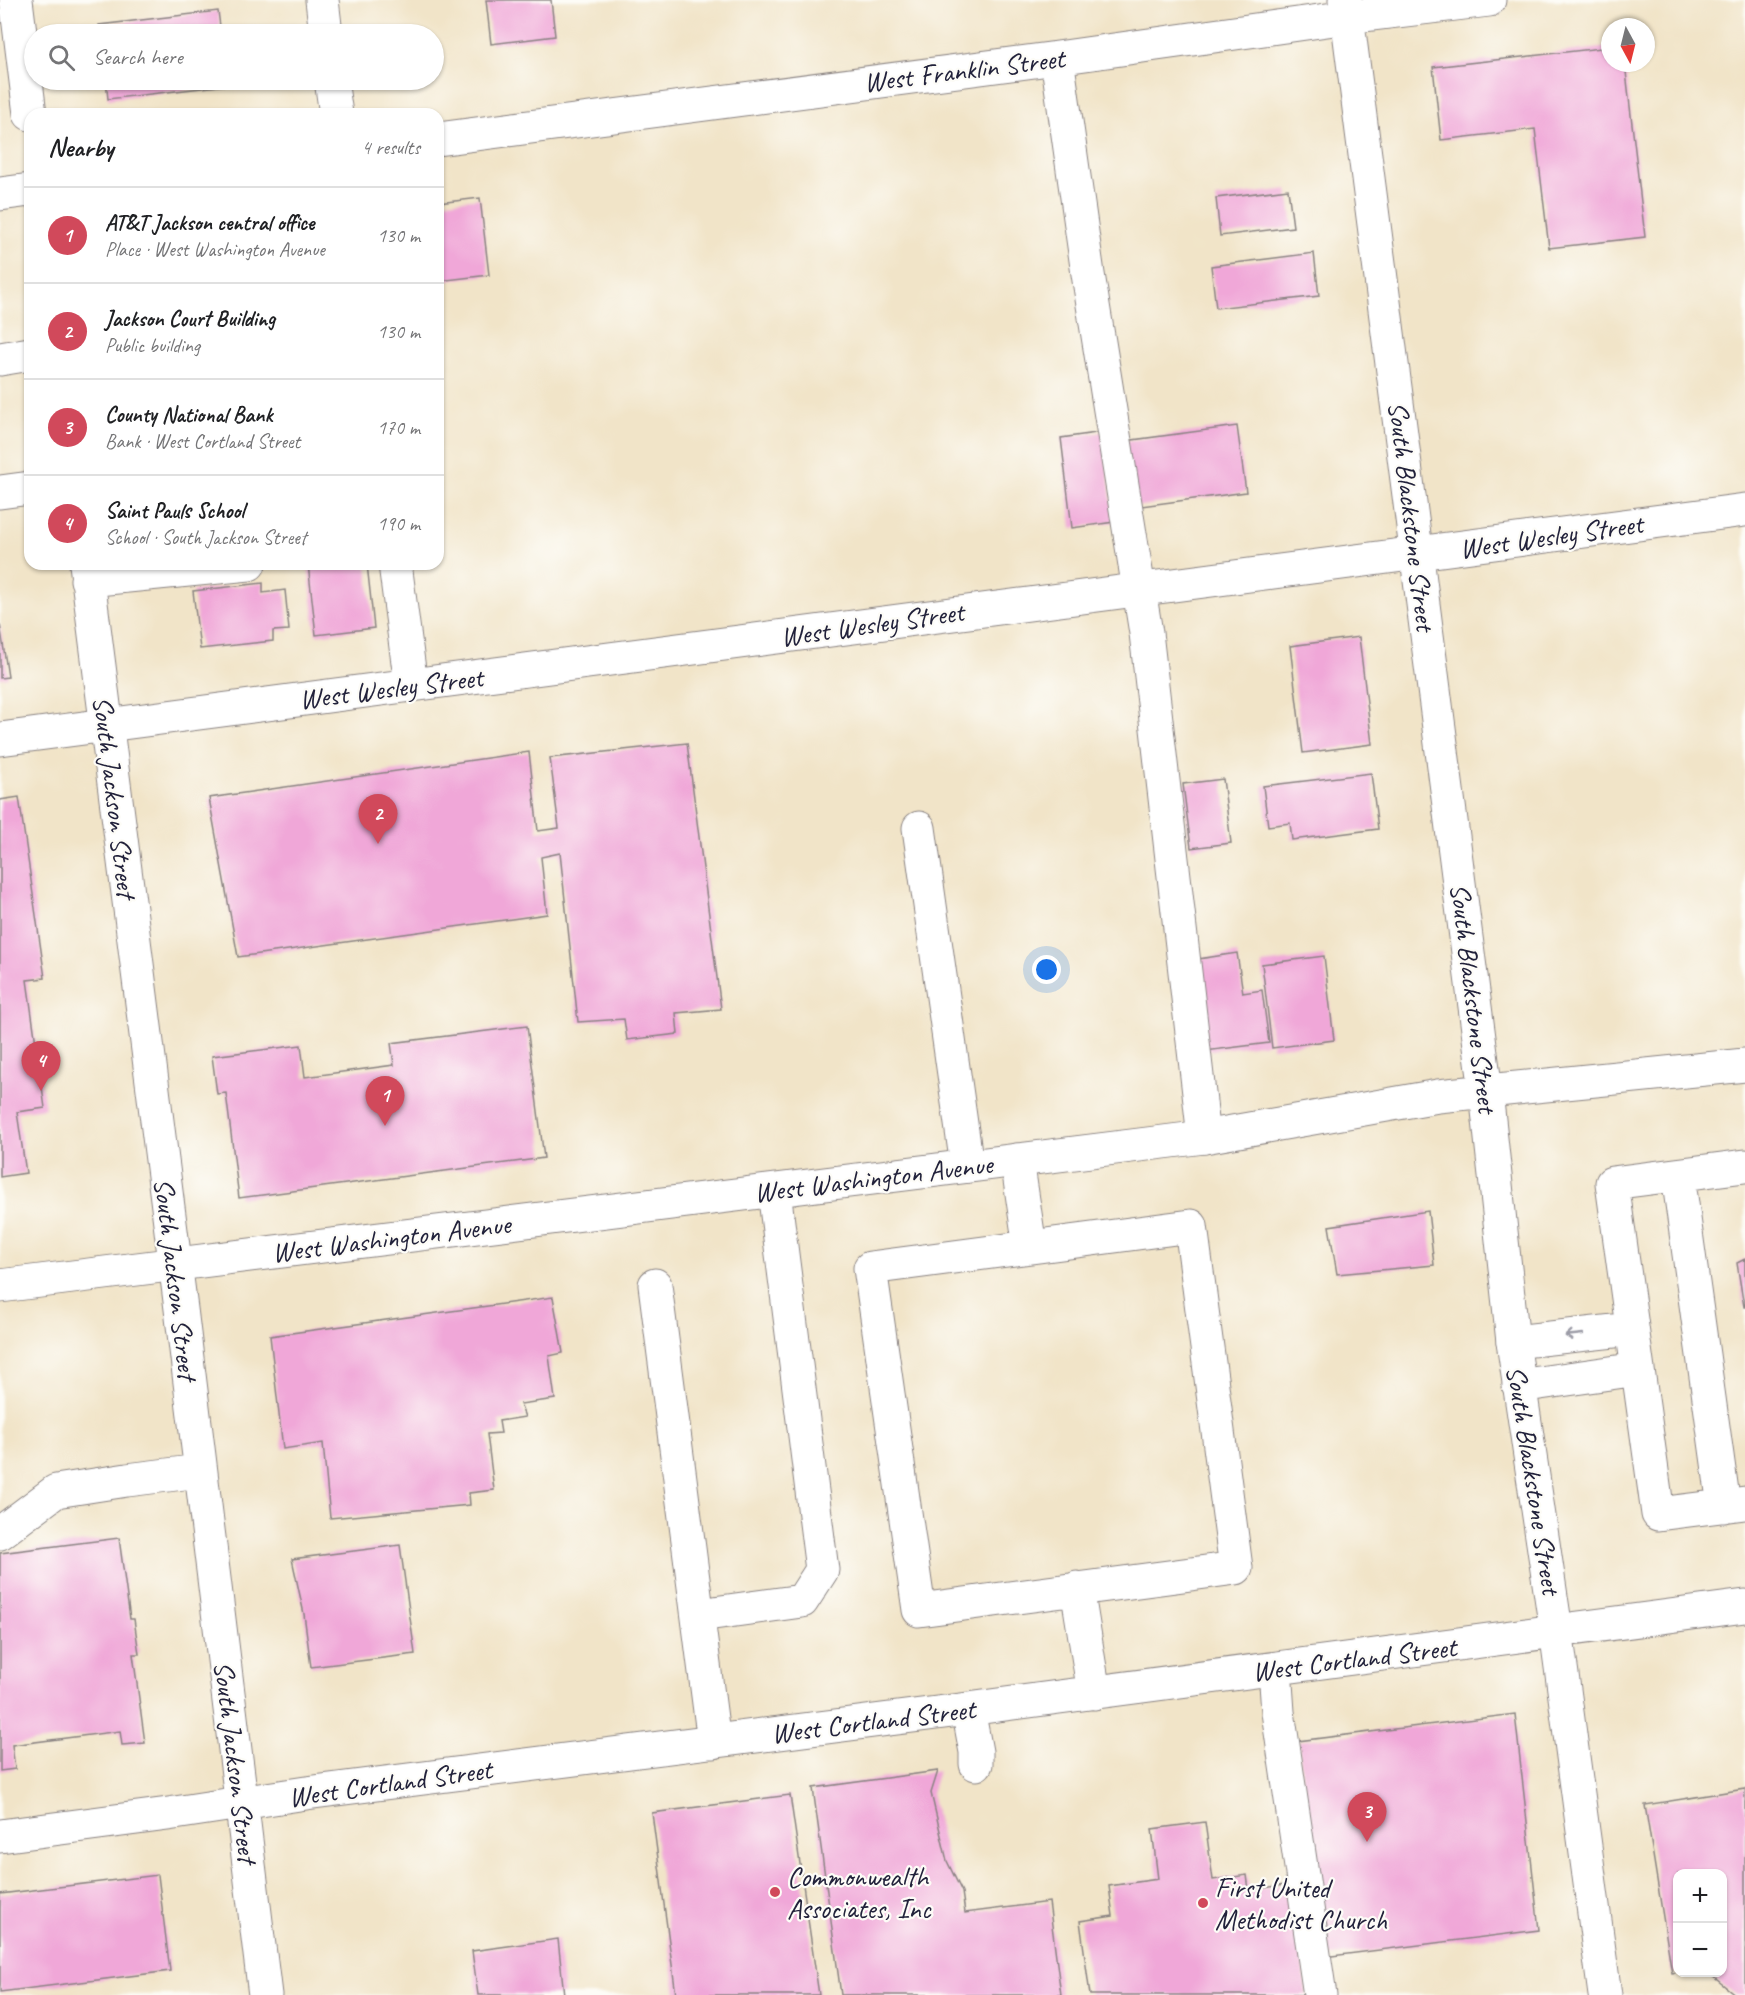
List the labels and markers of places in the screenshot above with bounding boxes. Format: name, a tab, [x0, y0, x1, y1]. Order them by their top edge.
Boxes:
pin: 2	[358, 794, 398, 844]
pin: 4	[22, 1042, 60, 1091]
pin: 1	[366, 1076, 404, 1126]
pin: 3	[1348, 1792, 1386, 1842]
place label: Commonwealth Associates, Inc	[787, 1859, 932, 1926]
place label: First United Methodist Church	[1215, 1870, 1387, 1937]
marker: Commonwealth Associates, Inc	[768, 1885, 782, 1899]
marker: First United Methodist Church	[1196, 1896, 1210, 1910]

